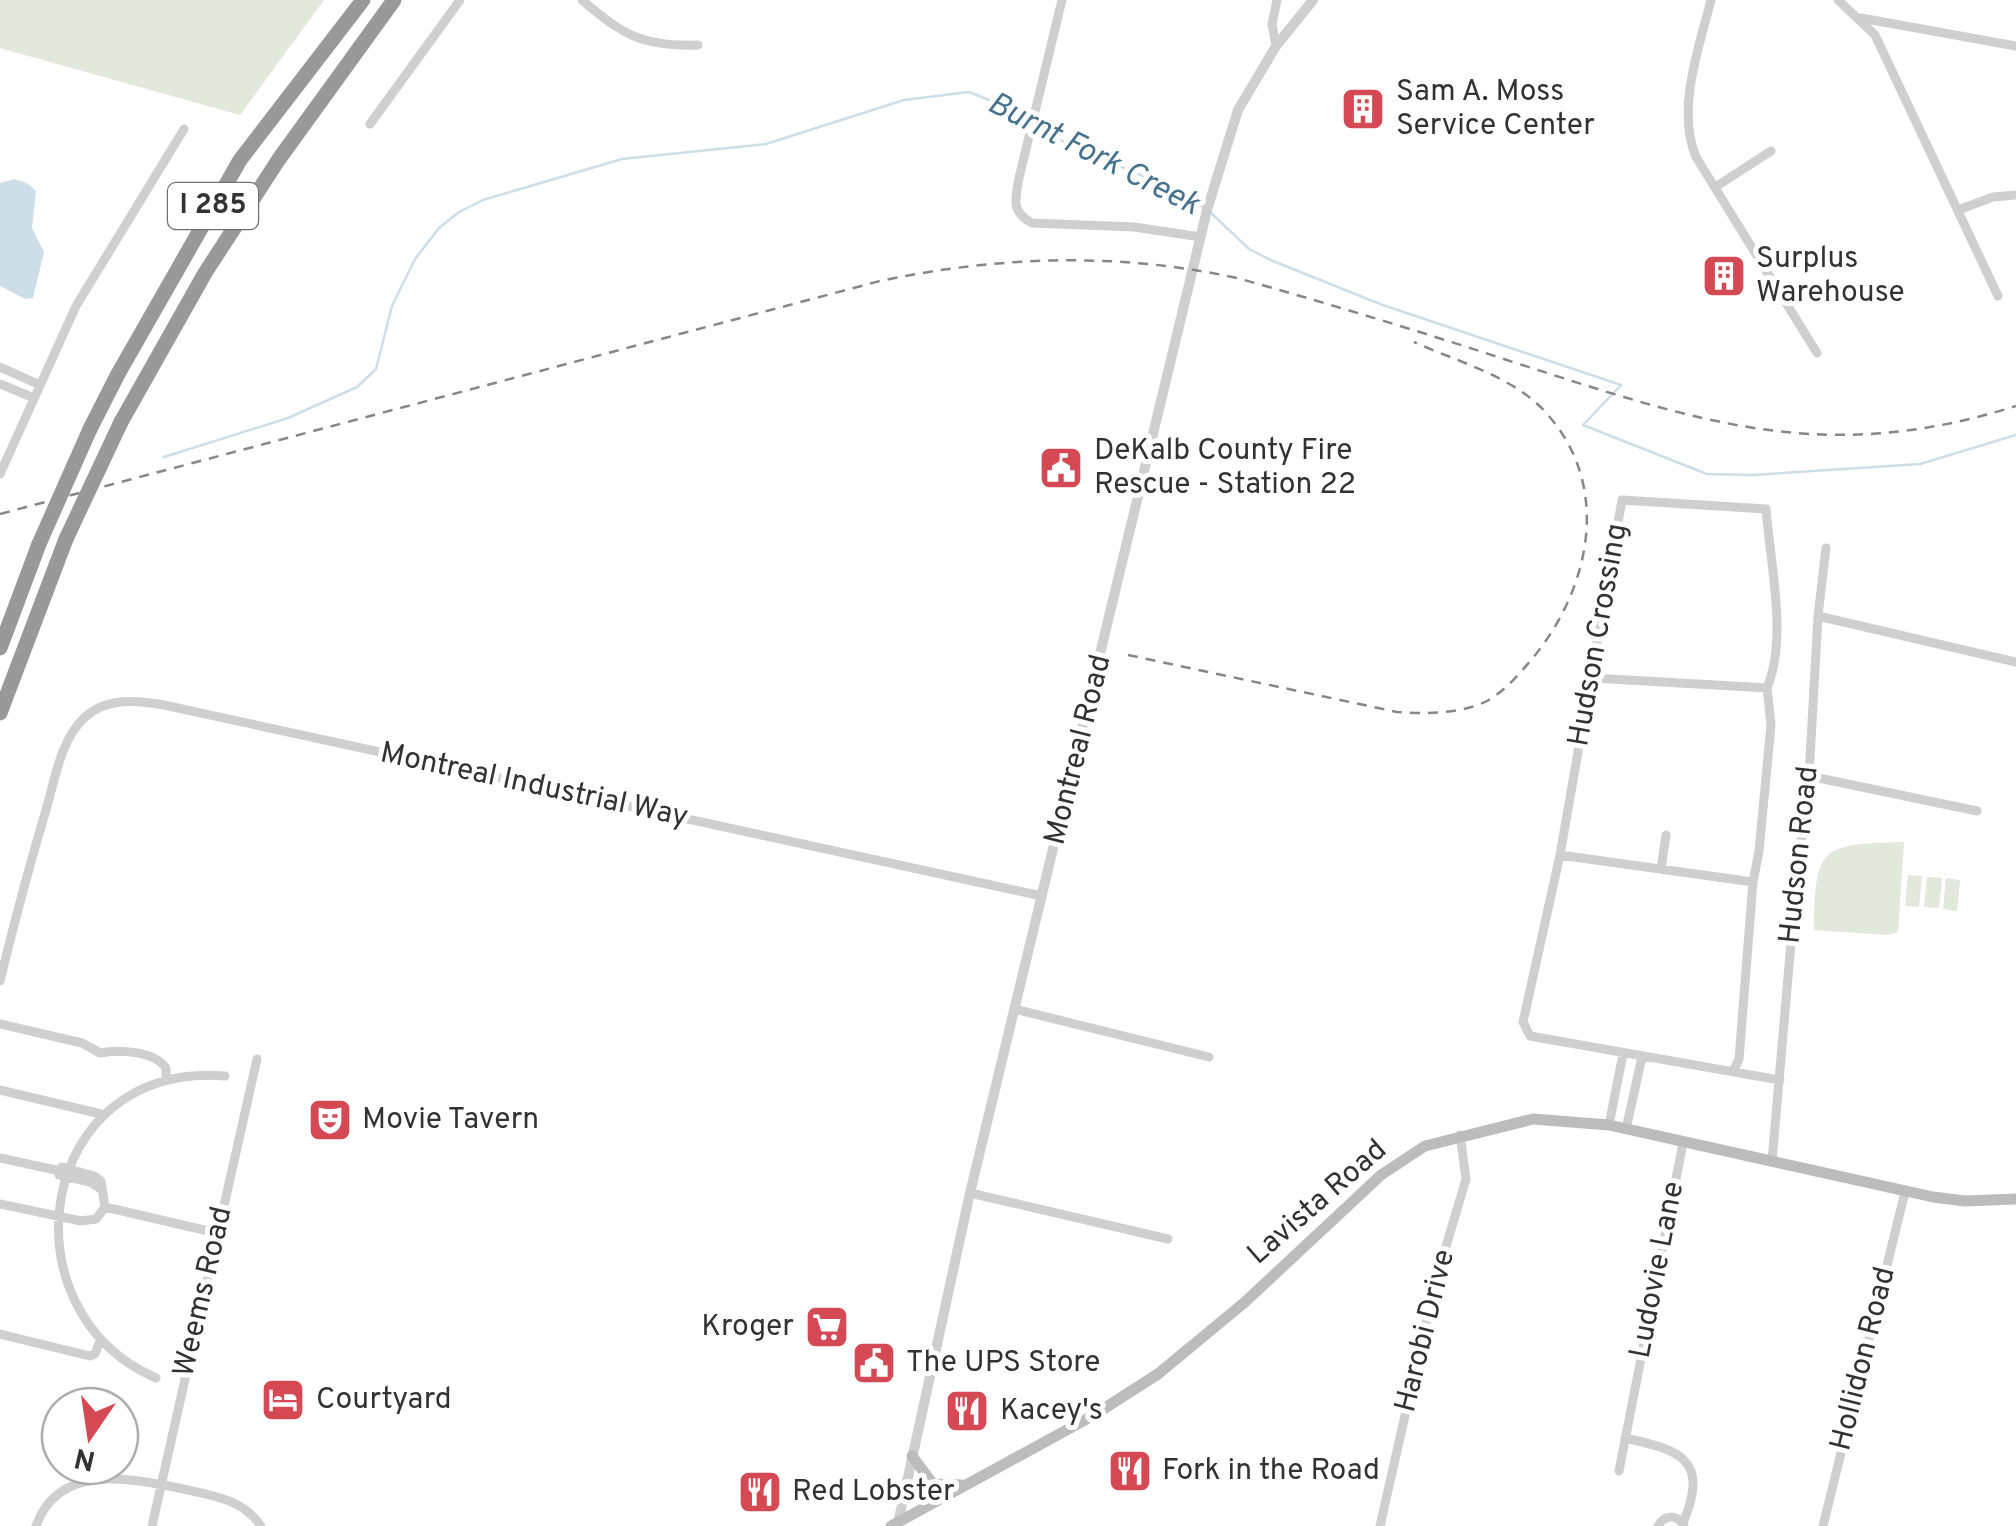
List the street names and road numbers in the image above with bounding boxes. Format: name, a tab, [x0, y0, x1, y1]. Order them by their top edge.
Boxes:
road number: I 285	[168, 183, 258, 229]
street label: Hudson Crossing	[1561, 521, 1637, 749]
street label: Montreal Road	[1038, 651, 1120, 849]
street label: Montreal Industrial Way	[377, 735, 691, 837]
street label: Hudson Road	[1772, 764, 1828, 946]
street label: Lavista Road	[1241, 1132, 1395, 1274]
street label: Ludovie Lane	[1623, 1178, 1693, 1362]
street label: Weems Road	[166, 1203, 242, 1381]
street label: Harobi Drive	[1388, 1246, 1464, 1416]
street label: Hollidon Road	[1823, 1263, 1905, 1455]

